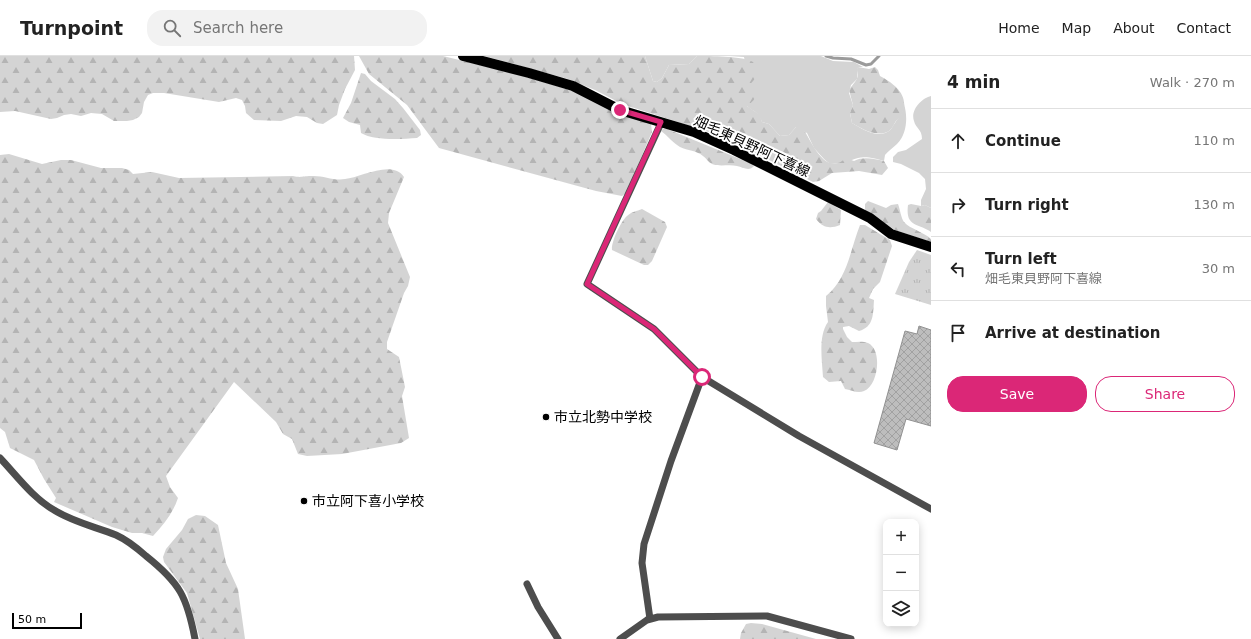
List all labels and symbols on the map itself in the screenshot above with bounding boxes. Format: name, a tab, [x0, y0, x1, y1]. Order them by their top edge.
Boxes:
route end	[611, 101, 629, 119]
street label: 畑毛東貝野阿下喜線	[692, 112, 812, 180]
route start	[693, 368, 711, 386]
place label: 市立北勢中学校	[554, 409, 652, 425]
marker: 市立北勢中学校	[541, 412, 551, 422]
place label: 市立阿下喜小学校	[312, 493, 424, 509]
marker: 市立阿下喜小学校	[299, 496, 309, 506]
scale bar	[12, 611, 82, 630]

